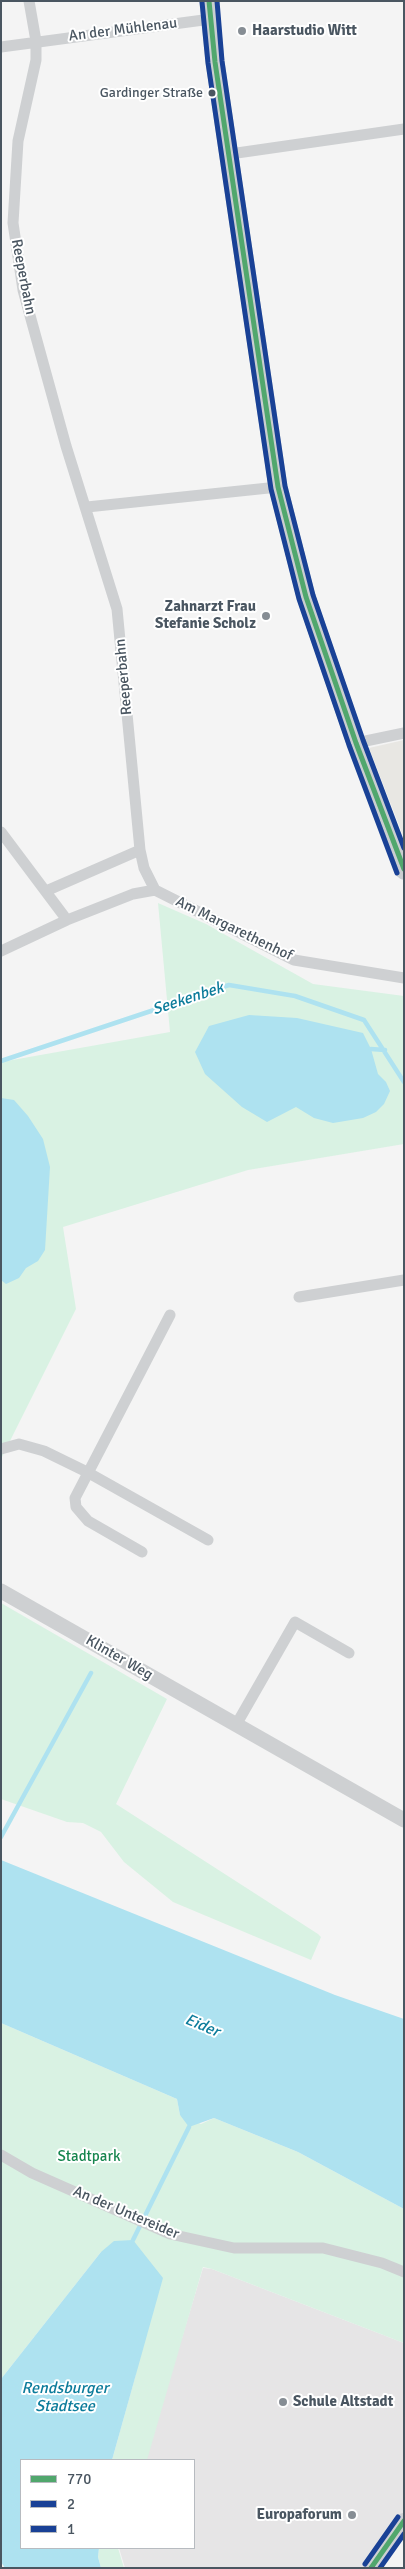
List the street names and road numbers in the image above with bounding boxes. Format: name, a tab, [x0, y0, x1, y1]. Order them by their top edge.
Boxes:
street label: An der Mühlenau	[68, 14, 178, 46]
street label: Reeperbahn	[7, 238, 39, 316]
street label: Reeperbahn	[112, 638, 136, 716]
street label: Am Margarethenhof	[173, 893, 295, 965]
street label: Klinter Weg	[82, 1632, 156, 1684]
street label: An der Untereider	[70, 2183, 182, 2243]

